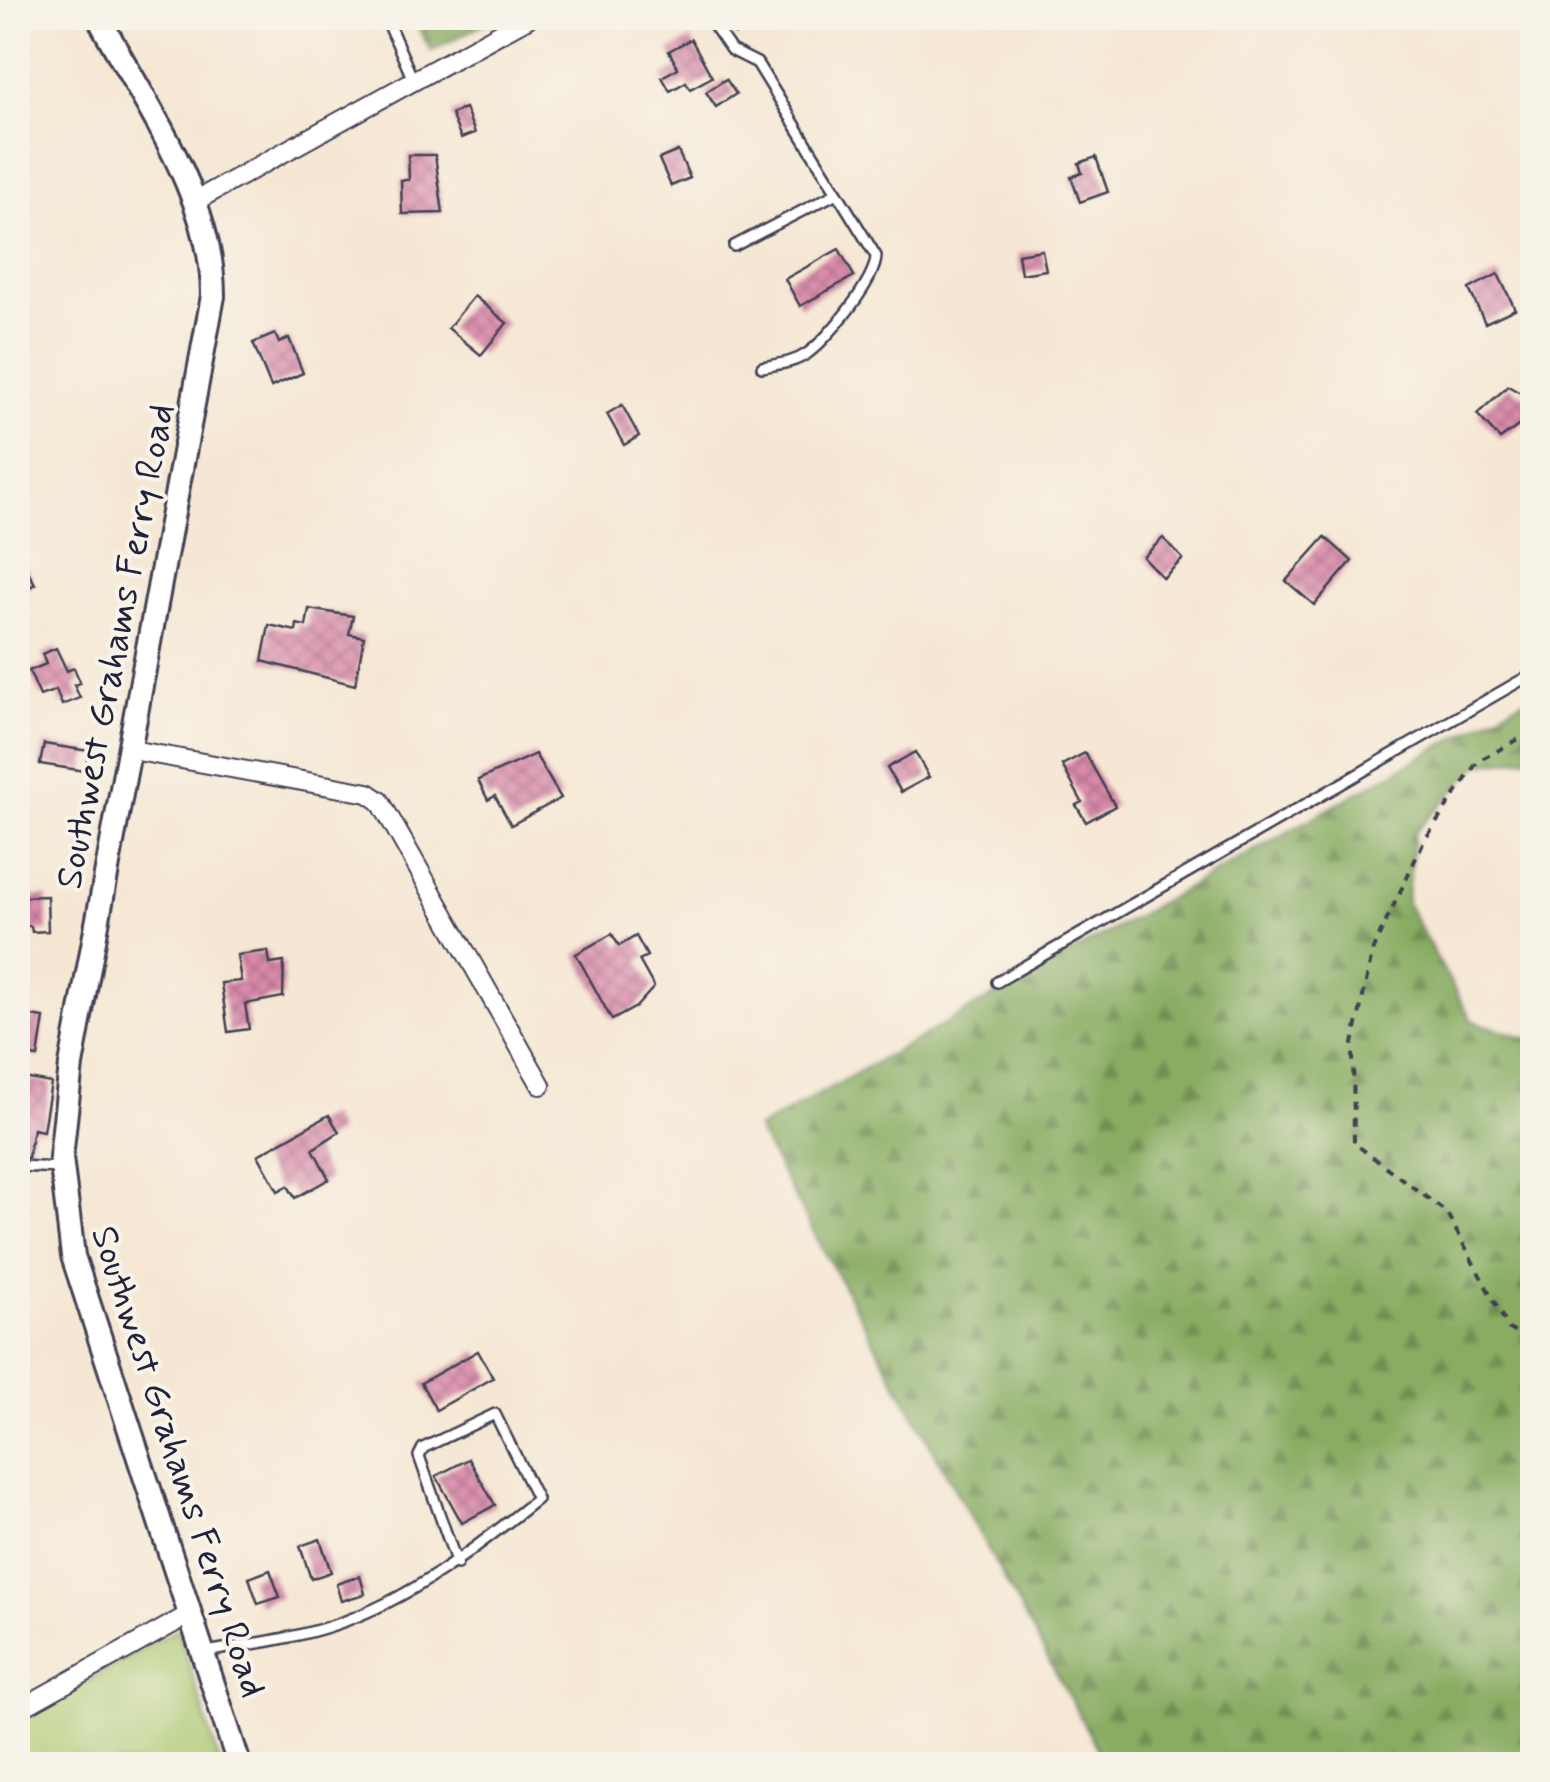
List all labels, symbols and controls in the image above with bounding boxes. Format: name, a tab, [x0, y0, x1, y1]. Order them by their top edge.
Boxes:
street label: Southwest Grahams Ferry Road	[45, 400, 188, 893]
street label: Southwest Grahams Ferry Road	[78, 1220, 277, 1704]

